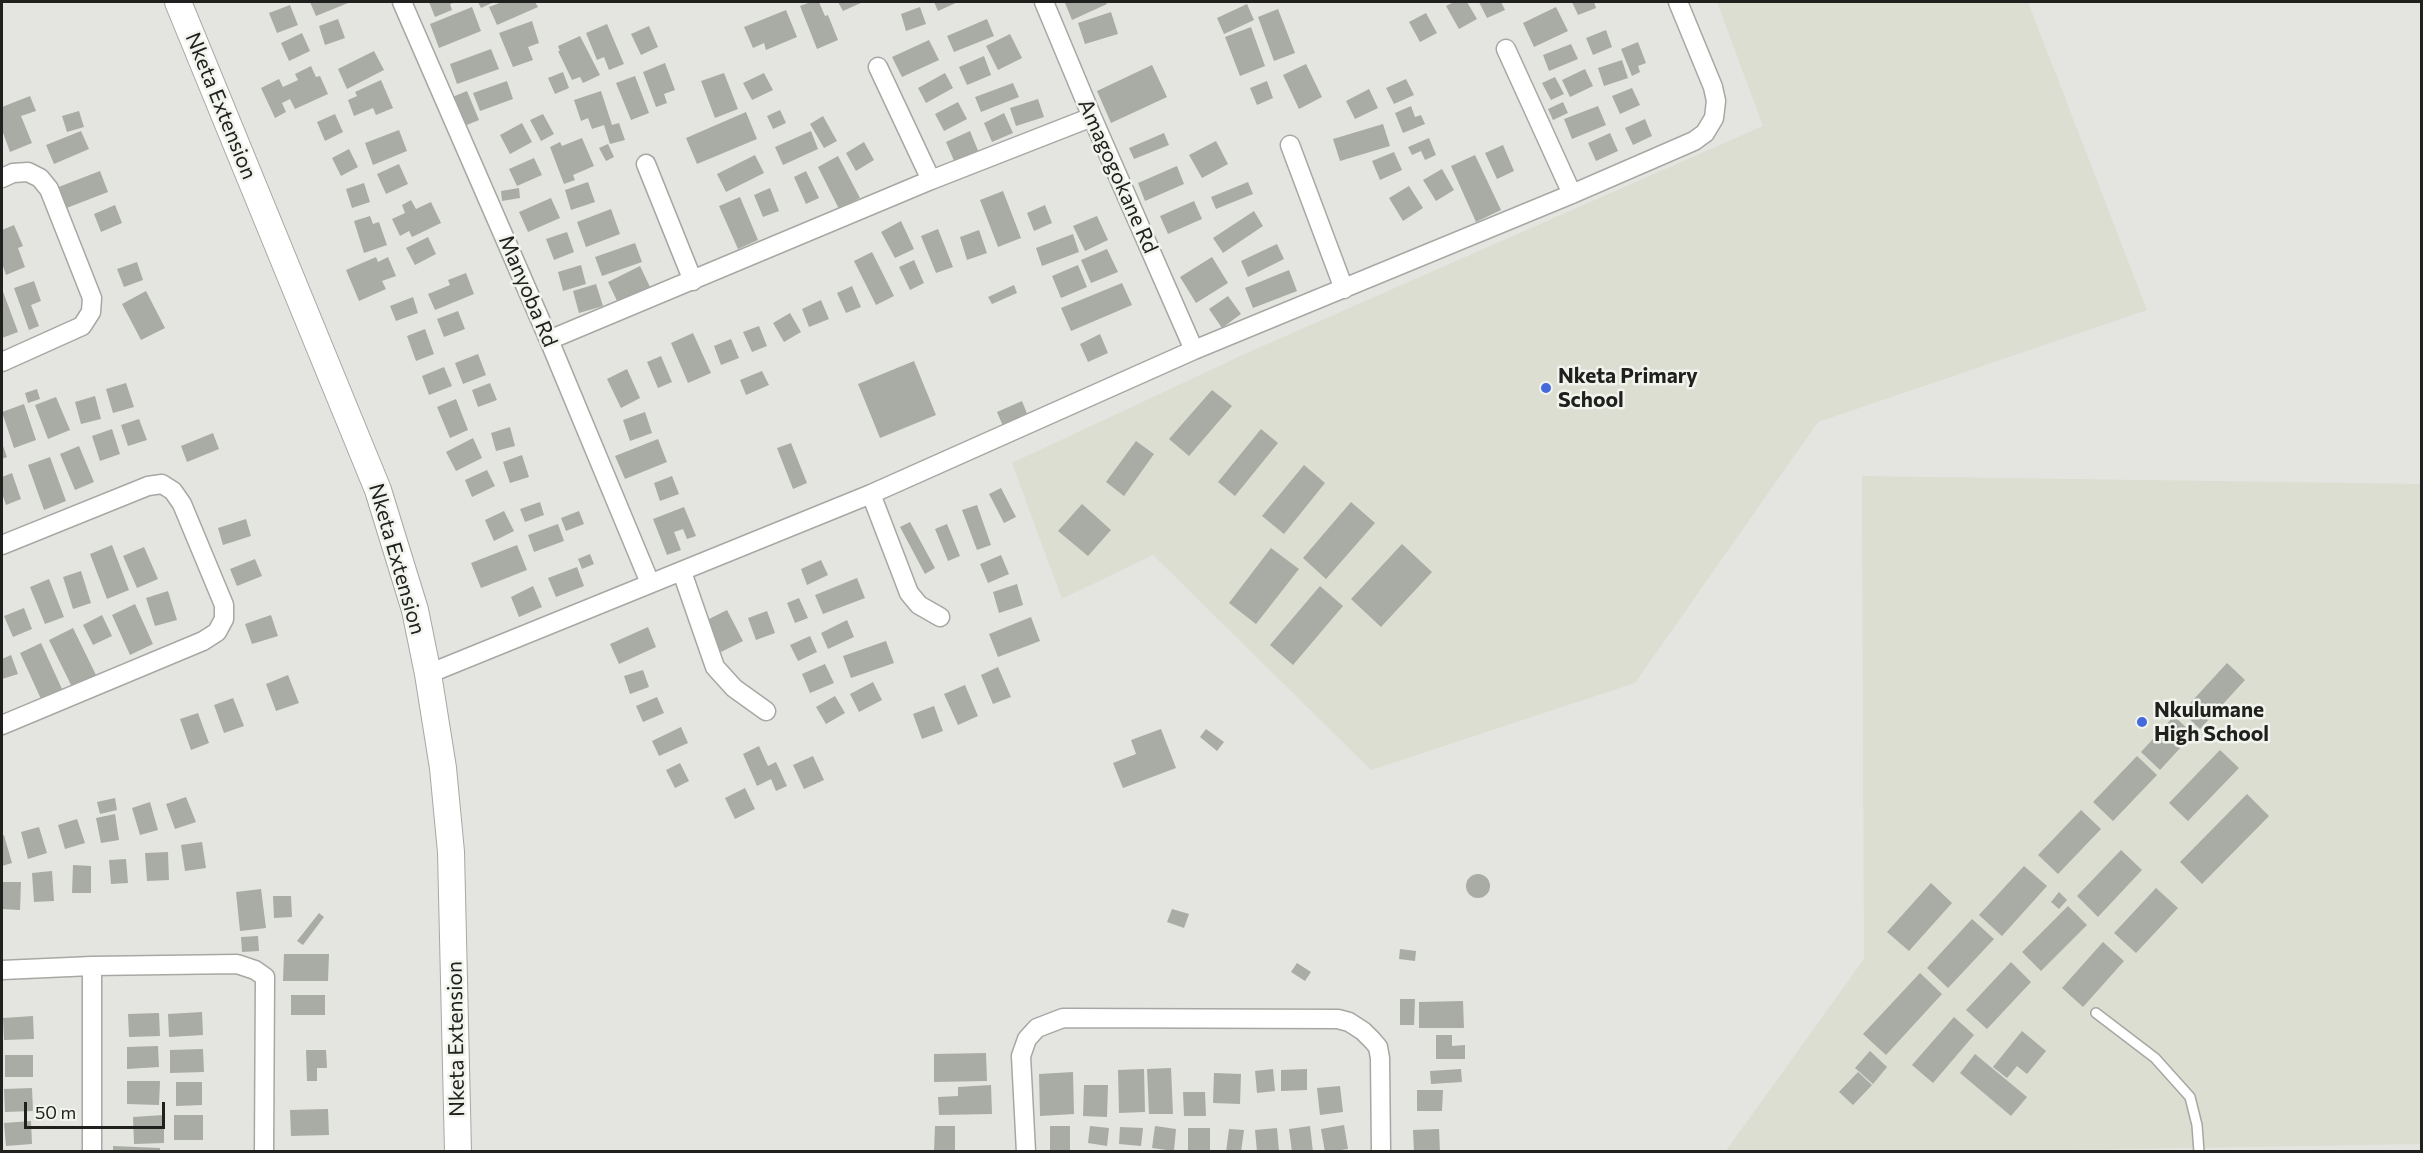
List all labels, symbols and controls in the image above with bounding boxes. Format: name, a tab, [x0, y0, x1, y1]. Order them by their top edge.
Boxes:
street label: Nketa Extension	[180, 29, 262, 183]
street label: Amagogokane Rd	[1073, 95, 1163, 257]
street label: Manyoba Rd	[493, 231, 563, 351]
place label: Nketa Primary School	[1558, 363, 1698, 413]
marker: Nketa Primary School	[1539, 381, 1553, 395]
street label: Nketa Extension	[363, 481, 431, 637]
place label: Nkulumane High School	[2154, 697, 2269, 747]
marker: Nkulumane High School	[2135, 715, 2149, 729]
street label: Nketa Extension	[442, 961, 470, 1117]
scale bar	[27, 1090, 168, 1128]
text: 50 m	[35, 1101, 76, 1123]

